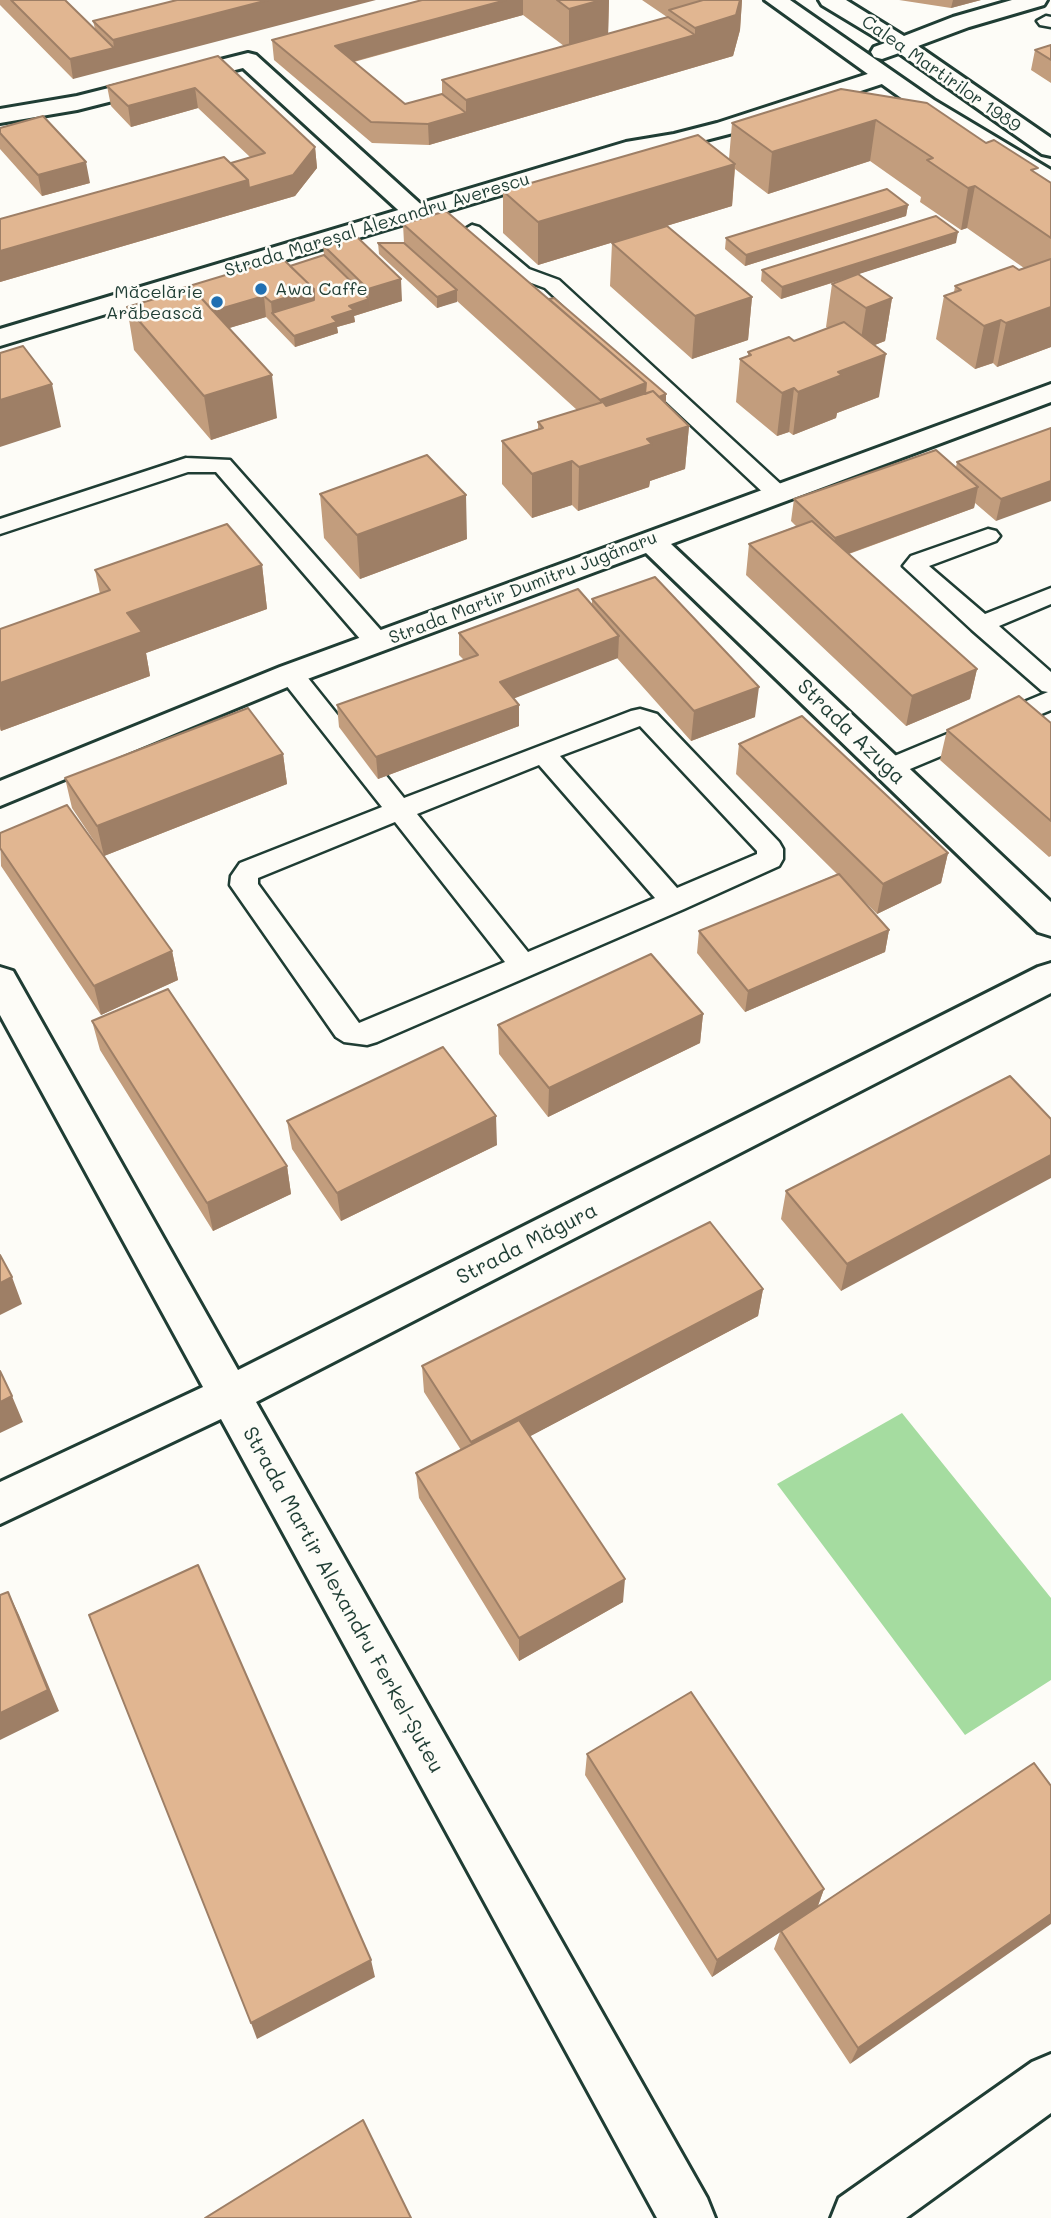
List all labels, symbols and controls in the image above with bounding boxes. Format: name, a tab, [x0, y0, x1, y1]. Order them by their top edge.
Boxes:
street label: Calea Martirilor 1989	[857, 11, 1025, 137]
street label: Strada Mareșal Alexandru Averescu	[222, 168, 532, 282]
place label: Awa Caffe	[275, 278, 368, 300]
place label: Măcelărie Arăbească	[106, 281, 203, 324]
marker: Awa Caffe	[253, 281, 269, 297]
marker: Măcelărie Arăbească	[209, 294, 225, 310]
street label: Strada Martir Dumitru Jugănaru	[386, 527, 660, 649]
street label: Strada Azuga	[792, 674, 910, 790]
street label: Strada Măgura	[452, 1198, 602, 1290]
street label: Strada Martir Alexandru Ferkel-Șuteu	[237, 1422, 449, 1778]

